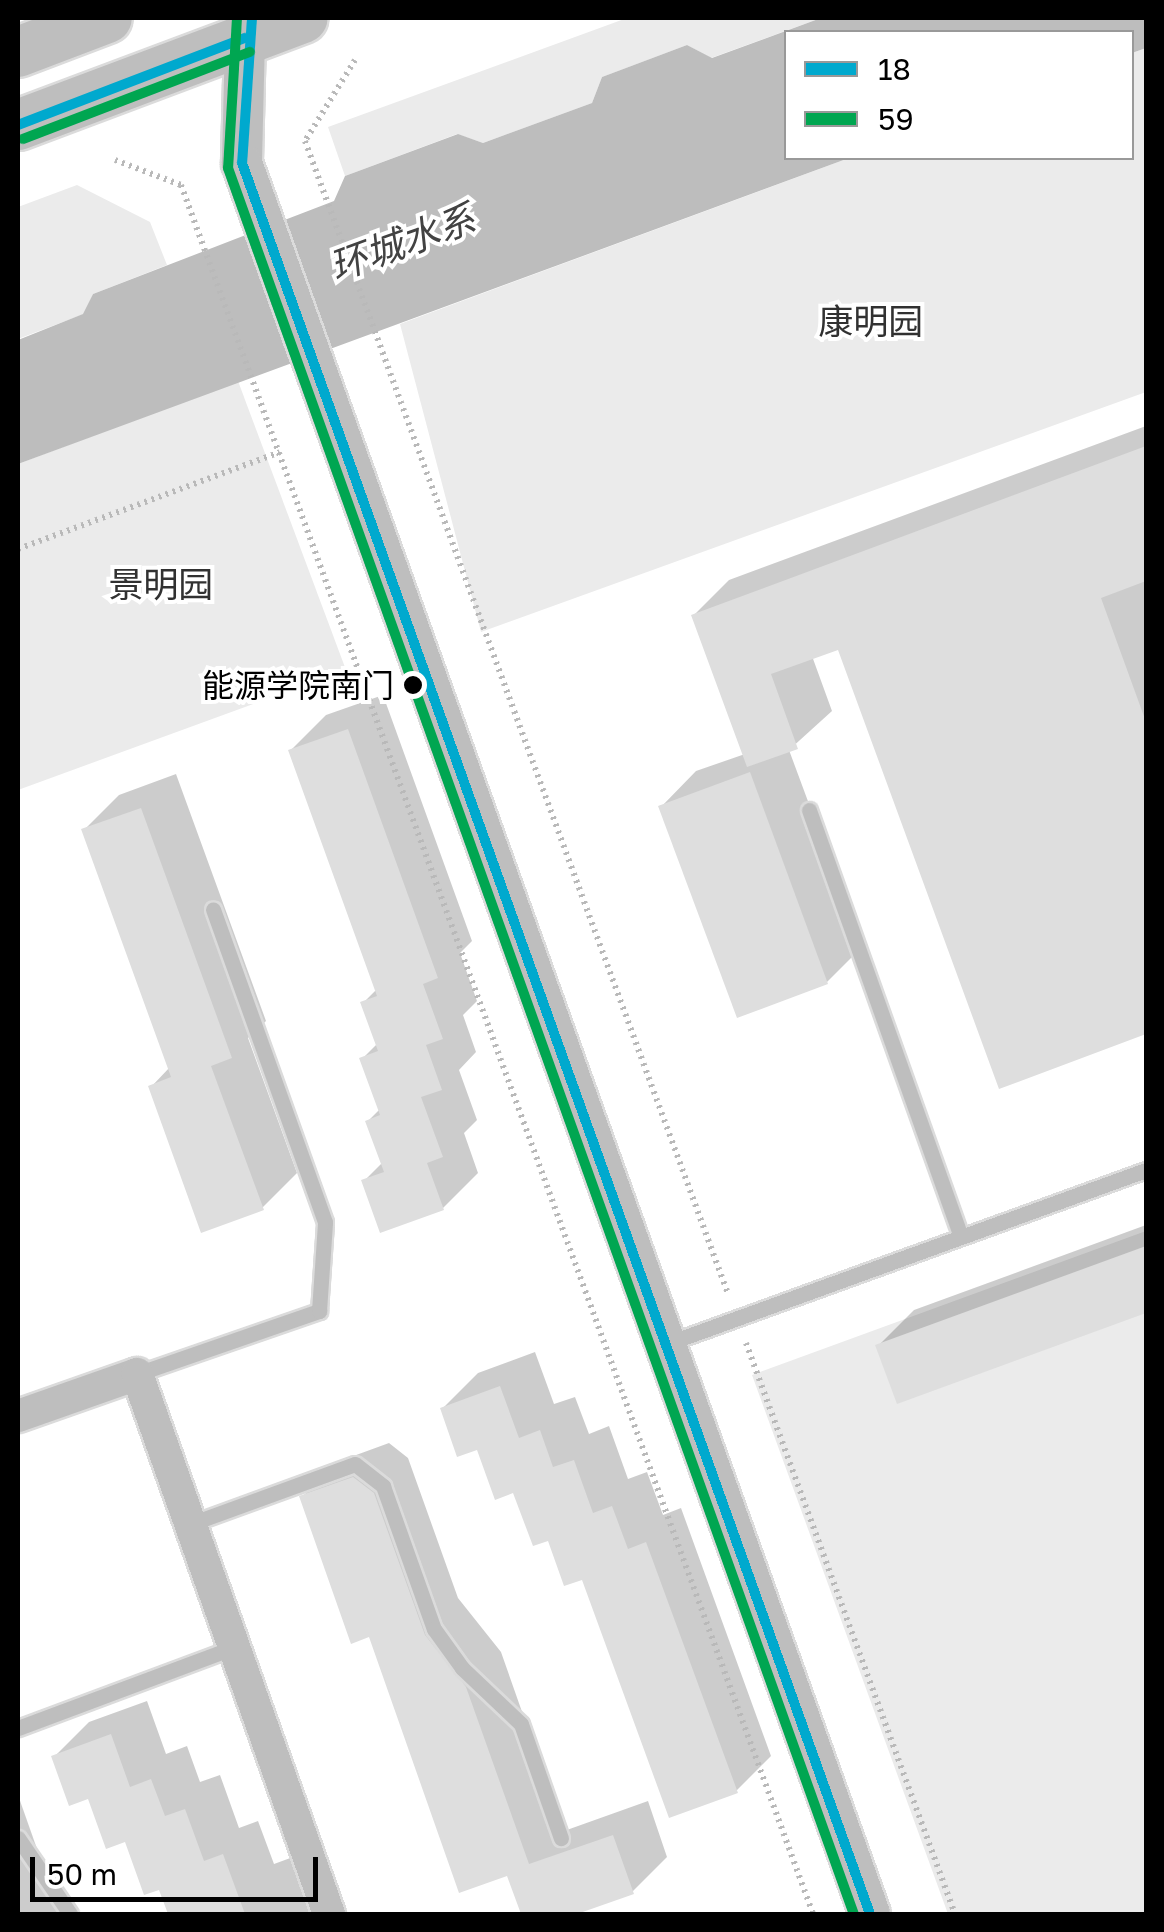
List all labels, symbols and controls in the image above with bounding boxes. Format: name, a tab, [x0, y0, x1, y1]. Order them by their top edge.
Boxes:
legend	[784, 30, 1134, 160]
text: 18	[878, 51, 911, 87]
text: 59	[878, 101, 914, 137]
water label: 环城水系	[323, 195, 481, 289]
park label: 康明园	[819, 300, 923, 342]
park label: 景明园	[109, 563, 213, 605]
place label: 能源学院南门	[202, 666, 394, 704]
marker: 能源学院南门	[403, 675, 423, 695]
scale bar	[35, 1837, 322, 1899]
text: 50 m	[47, 1856, 117, 1892]

